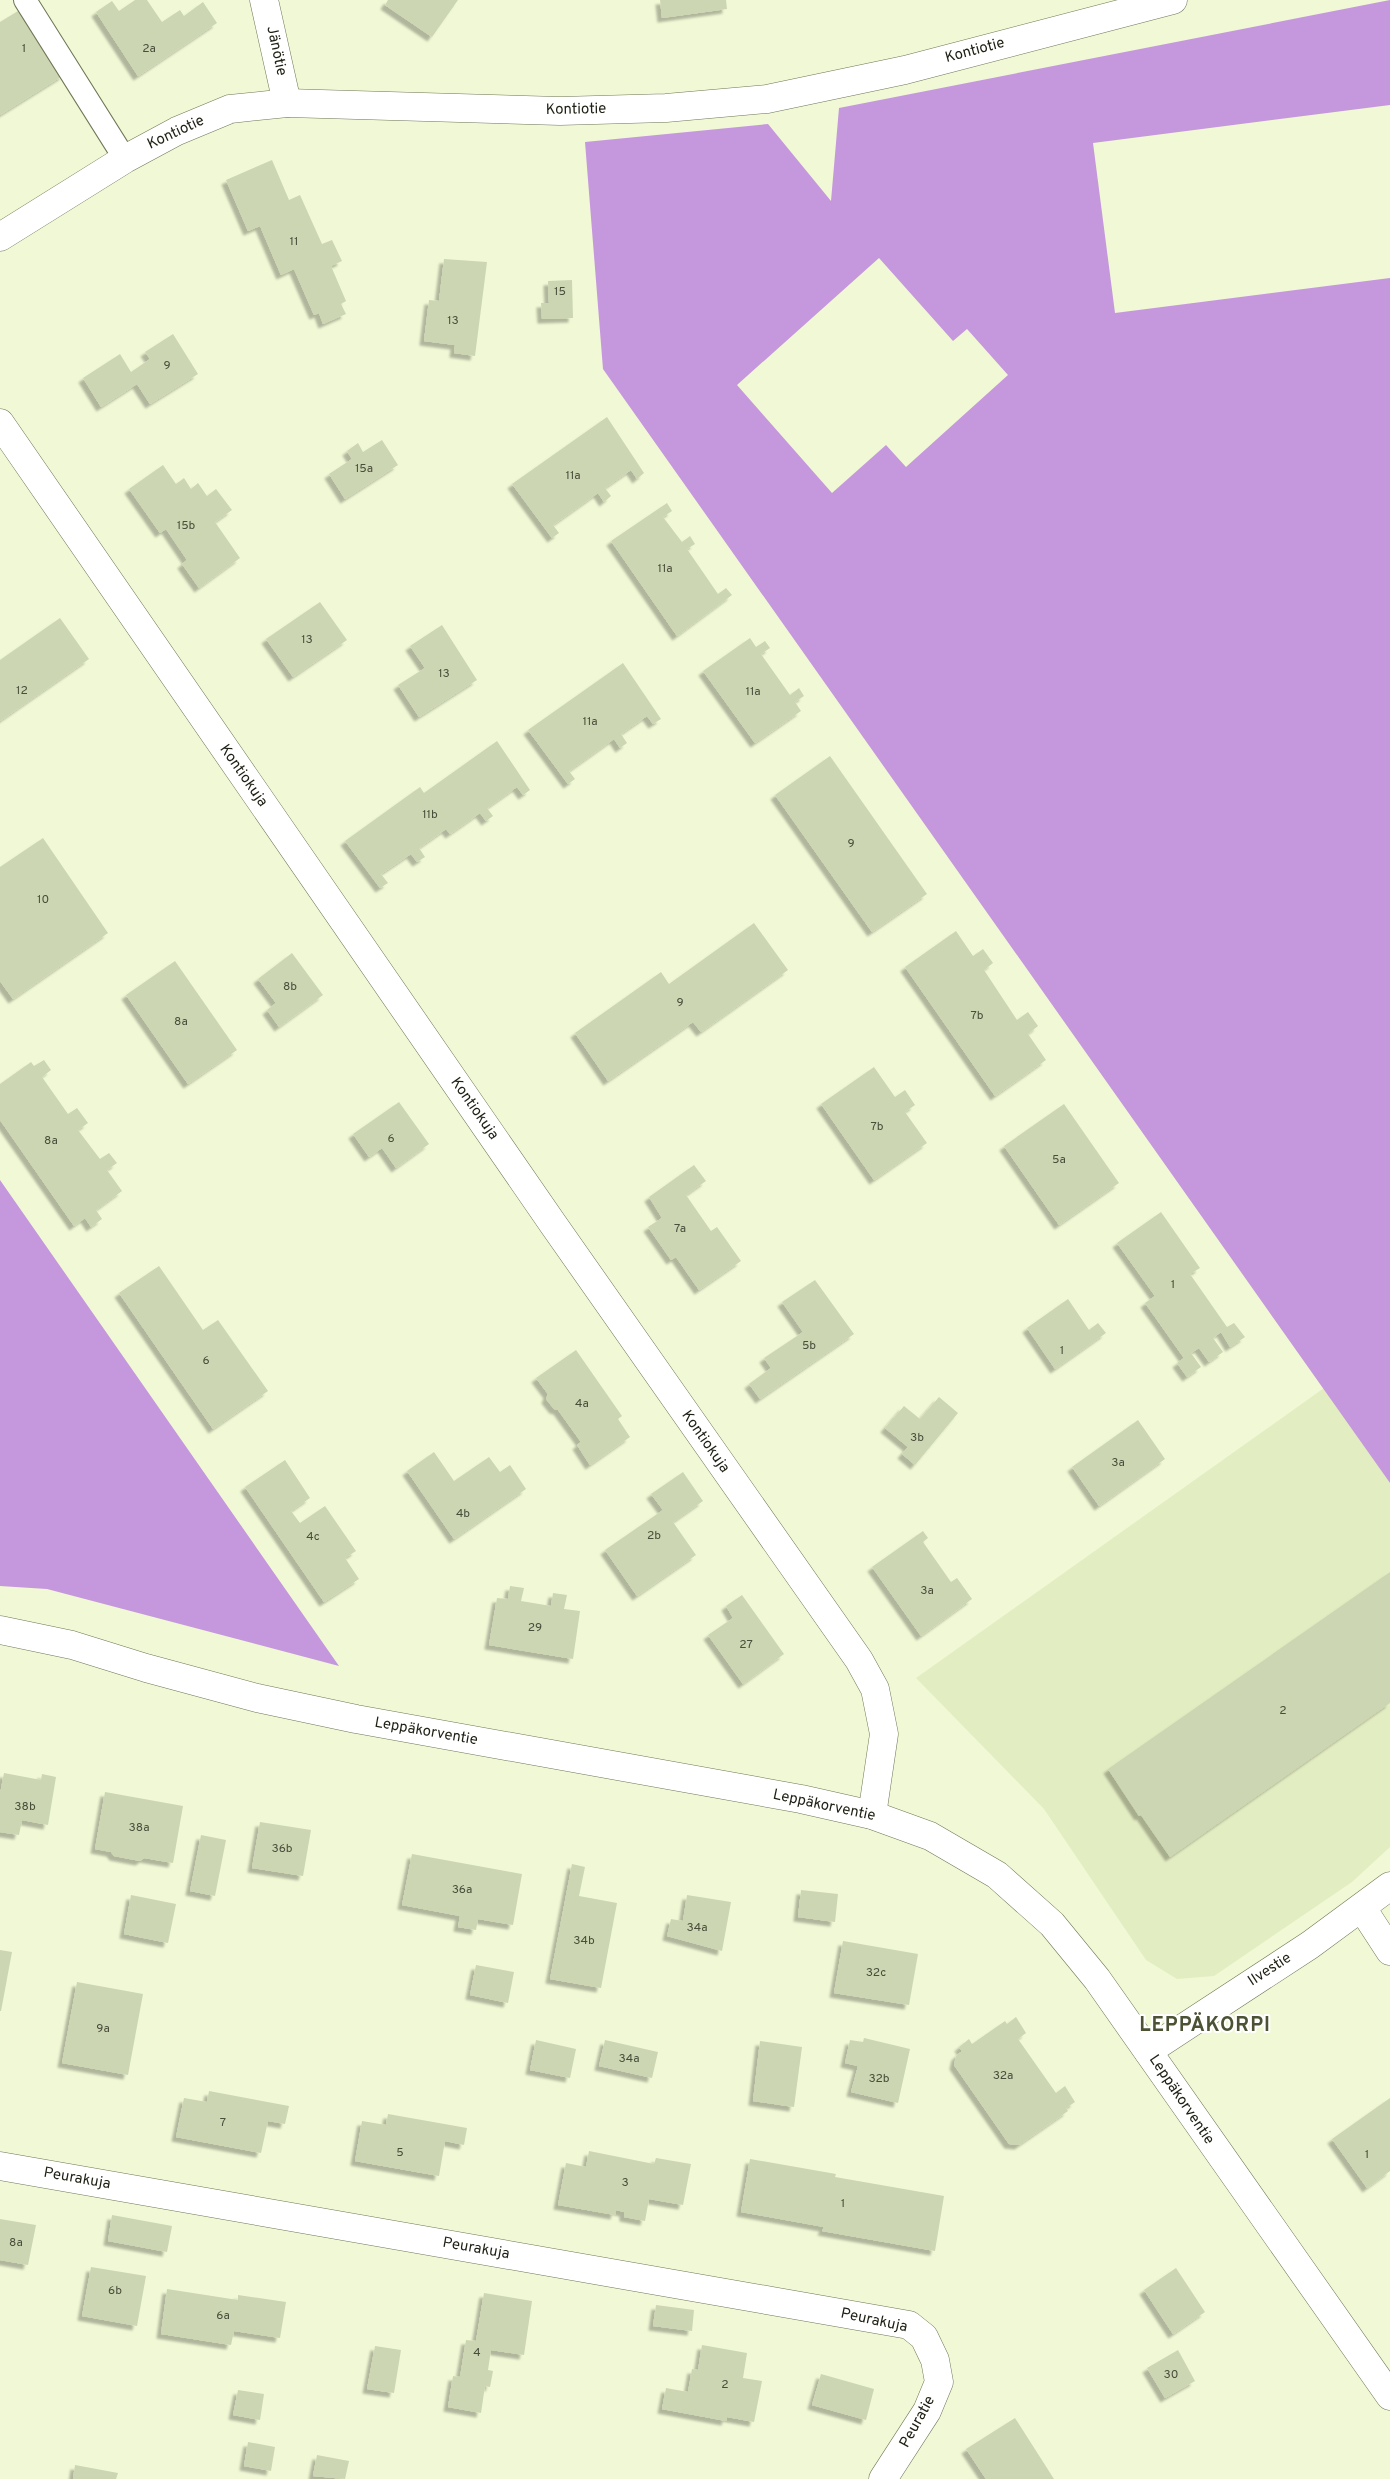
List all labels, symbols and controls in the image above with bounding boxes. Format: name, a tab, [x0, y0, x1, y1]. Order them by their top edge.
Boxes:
street label: Jänötie	[261, 24, 291, 78]
street label: Kontiotie	[943, 34, 1007, 68]
house number: 1	[22, 41, 26, 57]
house number: 2a	[142, 41, 156, 57]
street label: Kontiotie	[545, 100, 607, 120]
street label: Kontiotie	[144, 112, 208, 154]
house number: 11	[290, 234, 298, 250]
house number: 15	[554, 284, 566, 300]
house number: 13	[447, 313, 459, 329]
house number: 9	[163, 358, 171, 374]
house number: 15a	[355, 461, 373, 477]
house number: 11a	[566, 468, 580, 484]
house number: 15b	[177, 518, 196, 534]
house number: 11a	[658, 561, 672, 577]
house number: 13	[301, 632, 313, 648]
house number: 13	[438, 666, 450, 682]
house number: 12	[16, 683, 28, 699]
house number: 11a	[746, 684, 760, 700]
house number: 11a	[583, 714, 597, 730]
street label: Kontiokuja	[215, 741, 271, 811]
house number: 11b	[422, 807, 438, 823]
house number: 9	[847, 836, 855, 852]
house number: 10	[37, 892, 49, 908]
house number: 8b	[283, 979, 297, 995]
house number: 9	[676, 995, 684, 1011]
house number: 7b	[970, 1008, 984, 1024]
house number: 8a	[174, 1014, 188, 1030]
street label: Kontiokuja	[446, 1074, 502, 1144]
house number: 7b	[870, 1119, 884, 1135]
house number: 6	[387, 1131, 395, 1147]
house number: 8a	[44, 1133, 58, 1149]
house number: 5a	[1052, 1152, 1066, 1168]
house number: 7a	[674, 1221, 686, 1237]
house number: 1	[1171, 1277, 1175, 1293]
house number: 5b	[802, 1338, 816, 1354]
house number: 1	[1060, 1343, 1064, 1359]
house number: 6	[202, 1353, 210, 1369]
house number: 4a	[575, 1396, 589, 1412]
street label: Kontiokuja	[677, 1407, 733, 1477]
house number: 3b	[910, 1430, 924, 1446]
house number: 3a	[1111, 1455, 1125, 1471]
house number: 4b	[456, 1506, 470, 1522]
house number: 2b	[647, 1528, 661, 1544]
house number: 4c	[306, 1529, 320, 1545]
house number: 3a	[920, 1583, 934, 1599]
house number: 29	[528, 1620, 542, 1636]
house number: 27	[739, 1637, 753, 1653]
house number: 2	[1279, 1703, 1287, 1719]
street label: Leppäkorventie	[373, 1714, 479, 1750]
street label: Leppäkorventie	[771, 1786, 877, 1826]
house number: 38b	[14, 1799, 36, 1815]
house number: 38a	[129, 1820, 149, 1836]
house number: 36b	[271, 1841, 293, 1857]
house number: 36a	[452, 1882, 472, 1898]
house number: 34a	[687, 1920, 708, 1936]
house number: 34b	[573, 1933, 595, 1949]
street label: Ilvestie	[1245, 1949, 1295, 1991]
house number: 32c	[866, 1965, 886, 1981]
district label: LEPPÄKORPI	[1139, 2012, 1271, 2039]
house number: 9a	[96, 2021, 110, 2037]
house number: 34a	[619, 2051, 640, 2067]
street label: Leppäkorventie	[1144, 2051, 1218, 2149]
house number: 32a	[993, 2068, 1013, 2084]
house number: 32b	[868, 2071, 890, 2087]
house number: 7	[220, 2115, 226, 2131]
house number: 5	[396, 2145, 404, 2161]
house number: 1	[1365, 2147, 1369, 2163]
street label: Peurakuja	[42, 2164, 112, 2194]
house number: 3	[621, 2175, 629, 2191]
house number: 1	[841, 2196, 845, 2212]
street label: Peurakuja	[441, 2234, 511, 2264]
house number: 8a	[9, 2235, 23, 2251]
house number: 6b	[108, 2283, 122, 2299]
street label: Peurakuja	[839, 2305, 909, 2337]
house number: 6a	[216, 2308, 230, 2324]
house number: 4	[473, 2345, 481, 2361]
house number: 30	[1164, 2367, 1178, 2383]
house number: 2	[721, 2377, 729, 2393]
street label: Peuratie	[896, 2393, 940, 2451]

